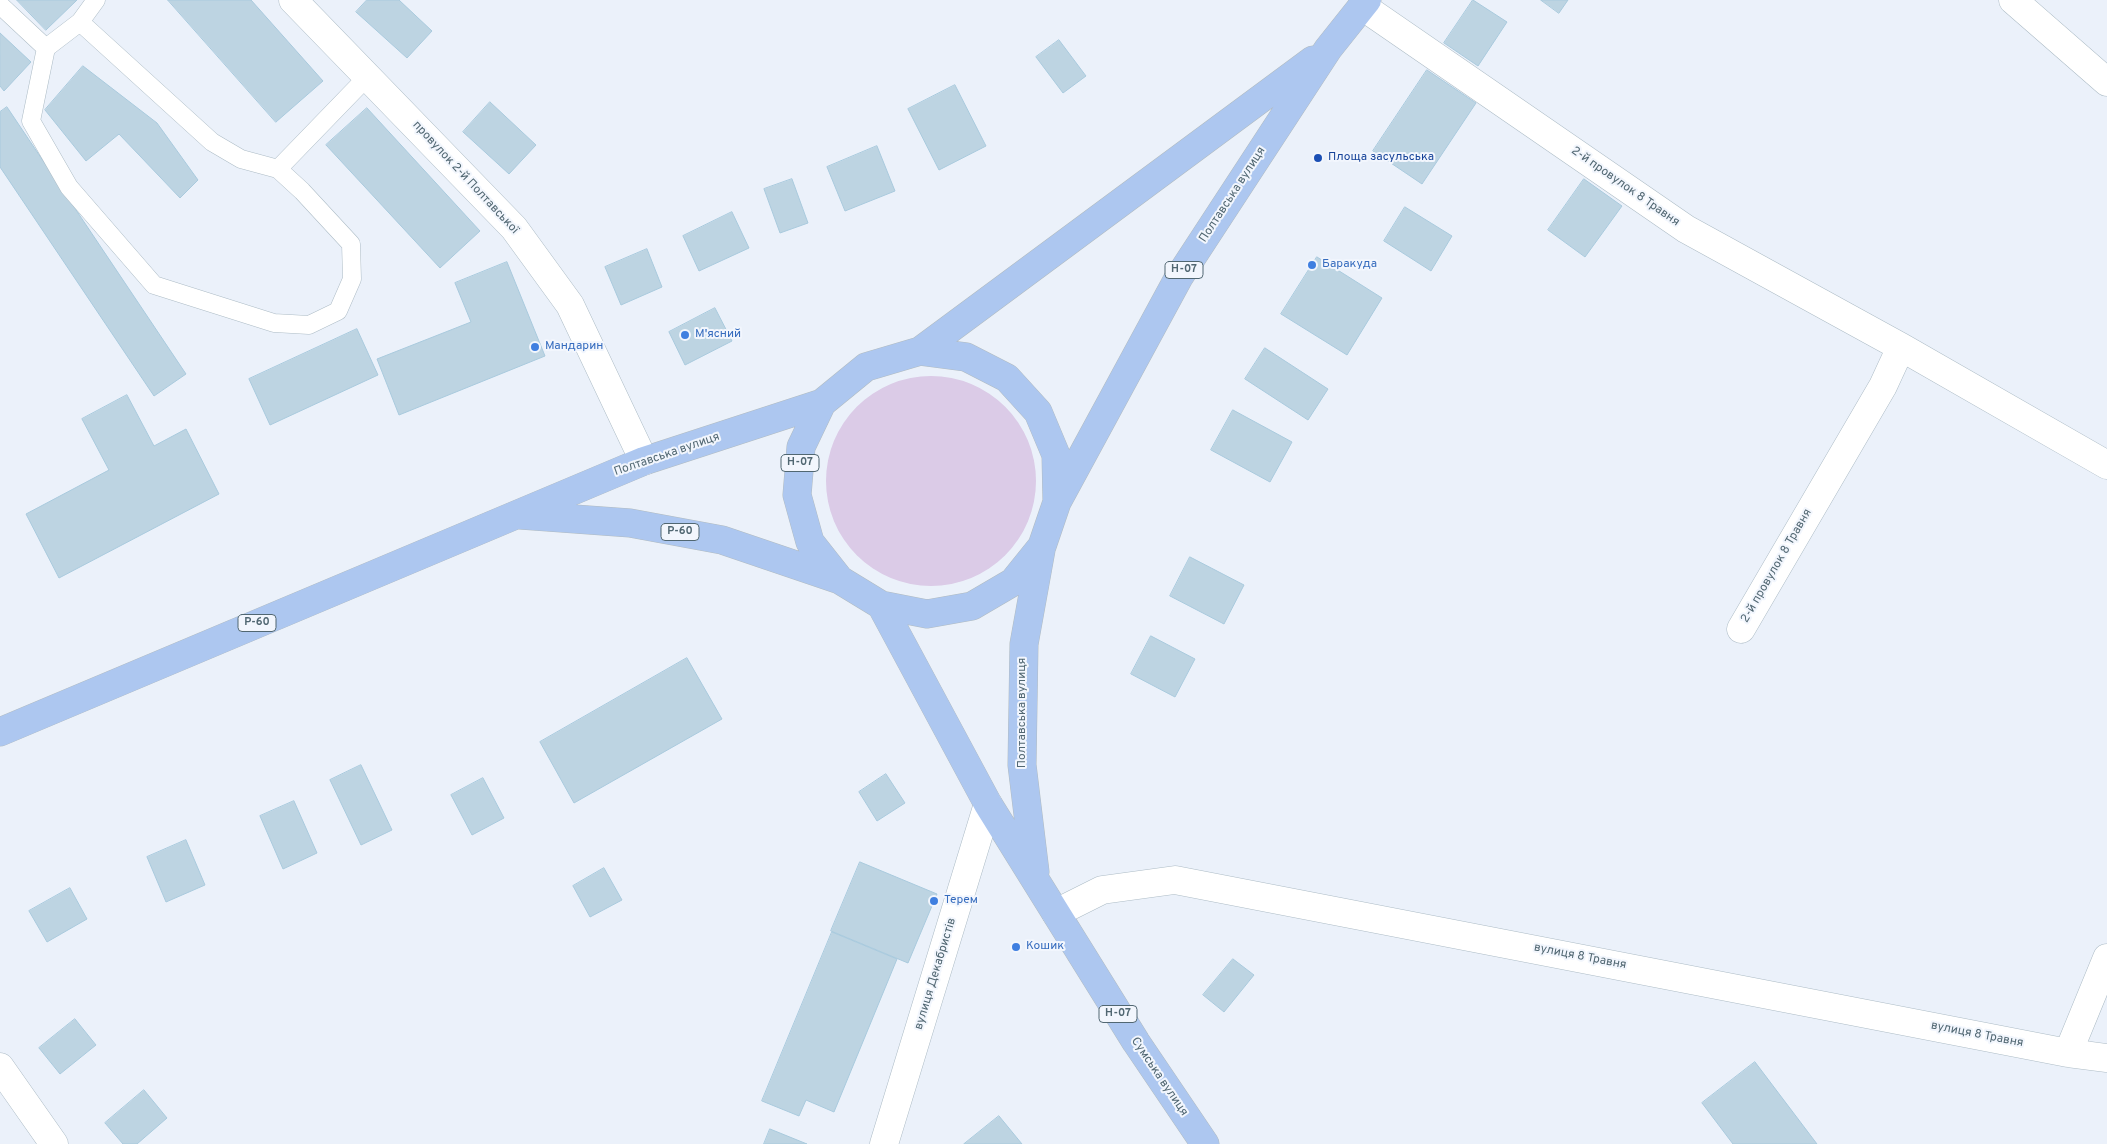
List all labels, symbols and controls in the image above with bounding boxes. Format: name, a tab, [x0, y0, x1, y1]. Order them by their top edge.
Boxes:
street label: провулок 2-й Полтавської	[409, 119, 521, 237]
street label: 2-й провулок 8 Травня	[1568, 144, 1682, 230]
street label: Полтавська вулиця	[1197, 145, 1269, 245]
place label: Площа засульська	[1328, 151, 1434, 165]
marker: Площа засульська	[1312, 152, 1324, 164]
place label: Баракуда	[1322, 258, 1377, 272]
marker: Баракуда	[1306, 259, 1318, 271]
road number: Н-07	[1165, 262, 1203, 278]
place label: М'ясний	[695, 328, 741, 342]
marker: М'ясний	[679, 329, 691, 341]
place label: Мандарин	[545, 340, 603, 354]
marker: Мандарин	[529, 341, 541, 353]
street label: Полтавська вулиця	[612, 430, 722, 480]
road number: Н-07	[781, 454, 819, 472]
street label: 2-й провулок 8 Травня	[1738, 506, 1816, 626]
road number: Р-60	[661, 524, 699, 540]
road number: Р-60	[238, 614, 276, 632]
street label: Полтавська вулиця	[1016, 658, 1030, 768]
place label: Терем	[944, 894, 978, 908]
marker: Терем	[928, 895, 940, 907]
street label: вулиця Декабристів	[912, 916, 960, 1032]
place label: Кошик	[1026, 940, 1064, 954]
marker: Кошик	[1010, 941, 1022, 953]
street label: вулиця 8 Травня	[1532, 941, 1628, 973]
road number: Н-07	[1099, 1006, 1137, 1022]
street label: вулиця 8 Травня	[1929, 1019, 2025, 1051]
street label: Сумська вулиця	[1127, 1035, 1191, 1119]

